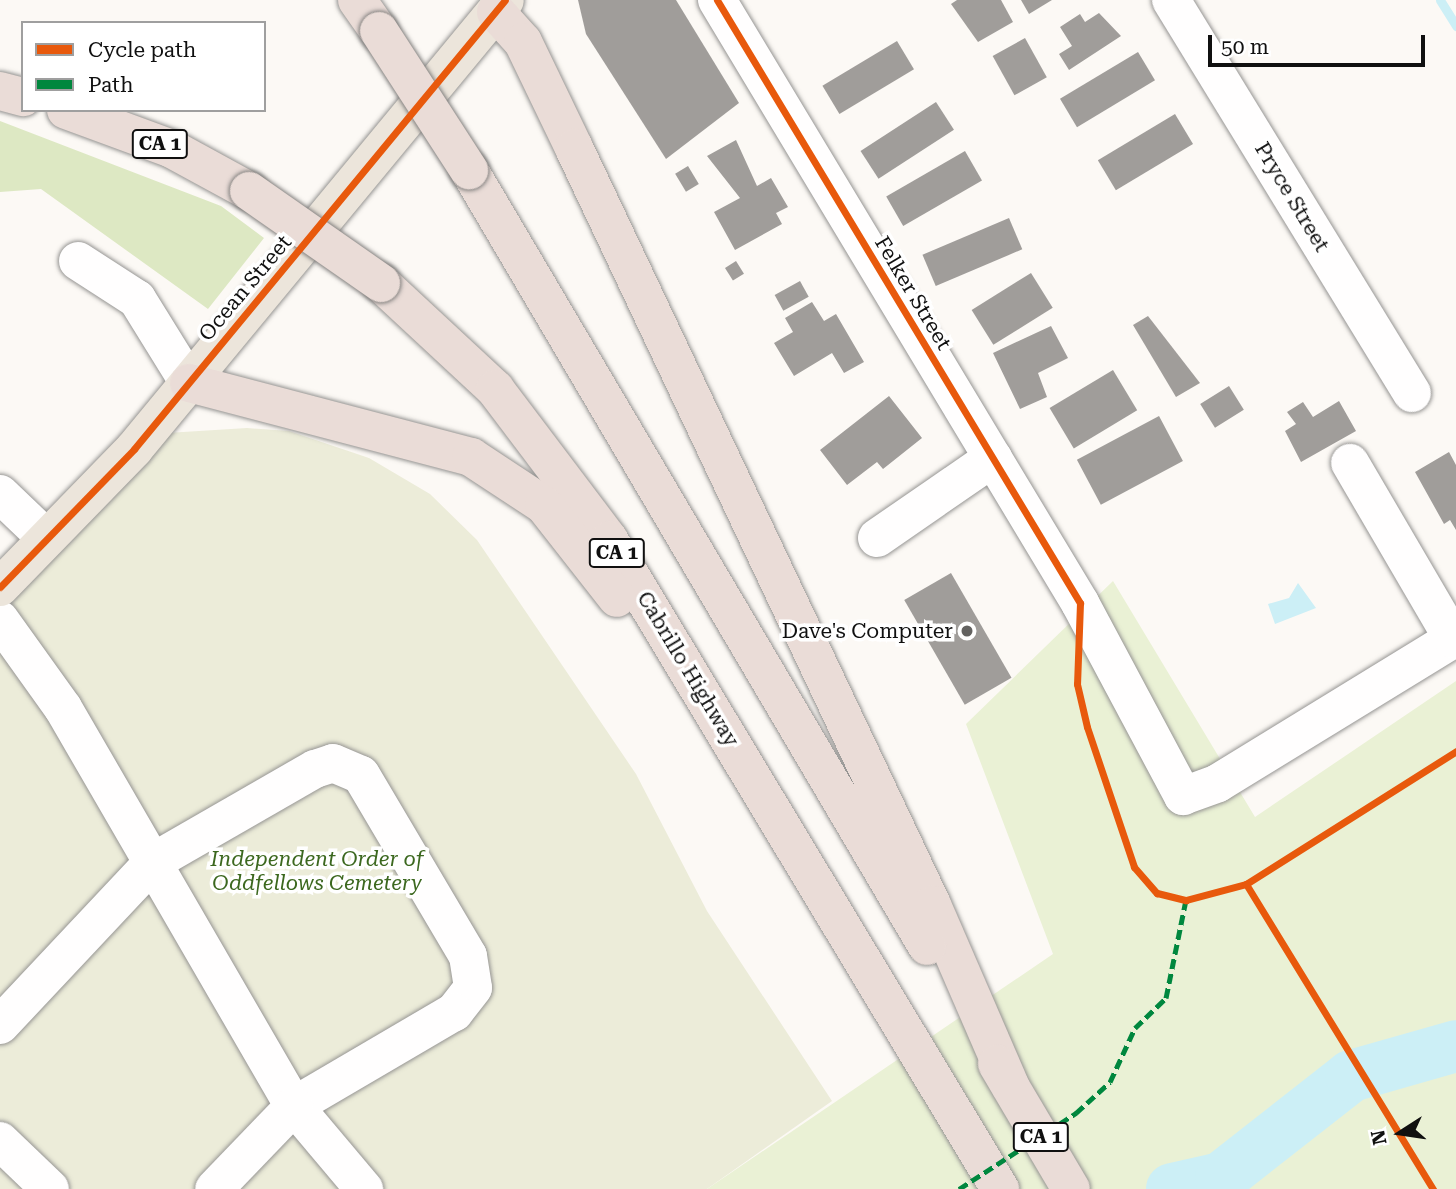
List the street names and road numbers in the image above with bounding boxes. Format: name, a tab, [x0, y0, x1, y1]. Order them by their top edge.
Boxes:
road number: CA 1	[130, 128, 190, 160]
street label: Pryce Street	[1249, 138, 1335, 256]
street label: Ocean Street	[193, 230, 297, 346]
street label: Felker Street	[869, 232, 957, 354]
road number: CA 1	[587, 538, 647, 568]
street label: Cabrillo Highway	[632, 587, 744, 751]
road number: CA 1	[1011, 1121, 1071, 1152]

